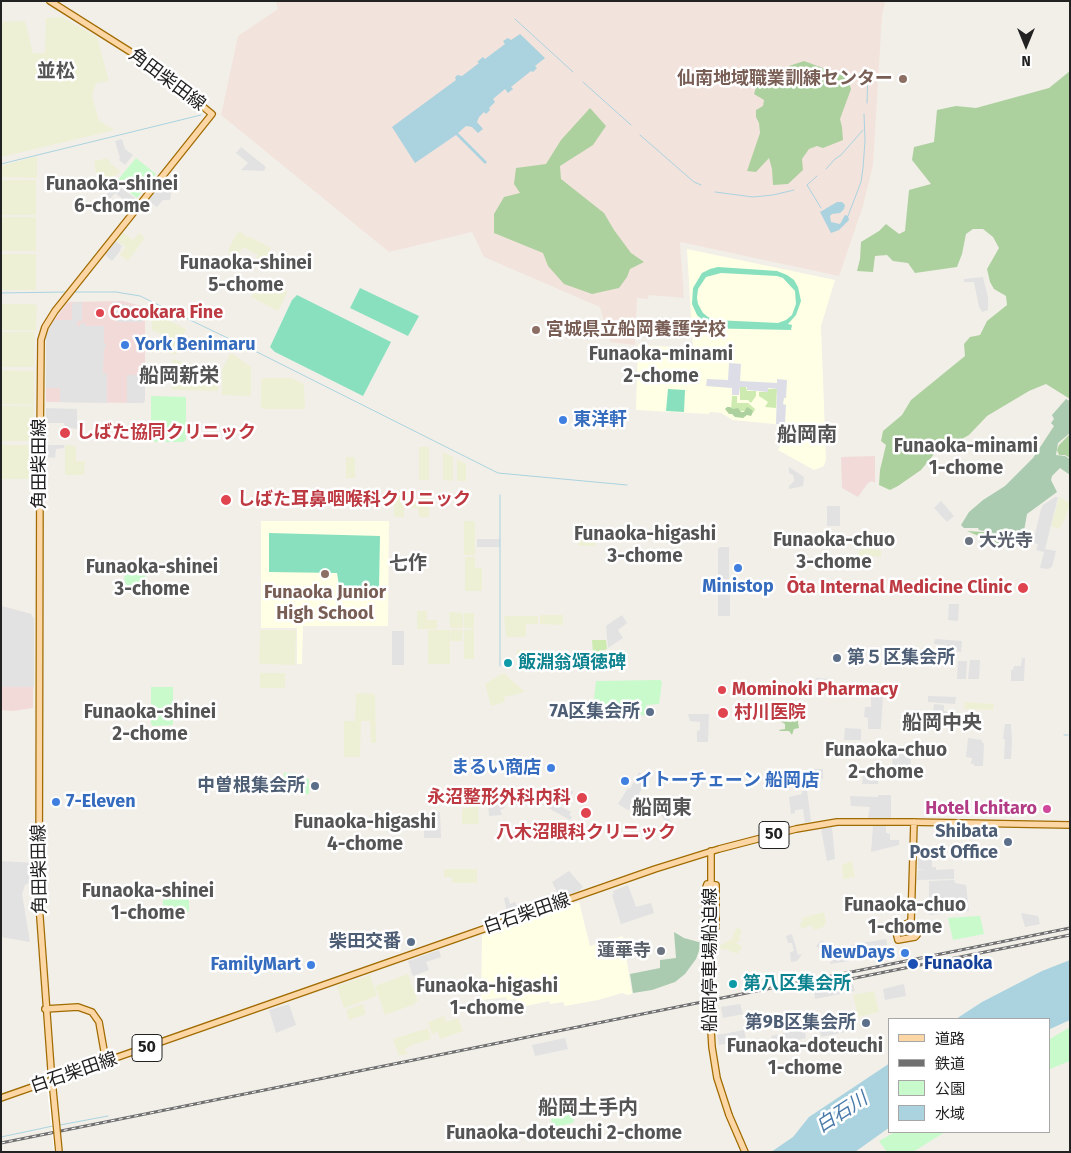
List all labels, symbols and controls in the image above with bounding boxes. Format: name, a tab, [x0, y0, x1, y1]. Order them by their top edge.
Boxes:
north arrow	[1001, 20, 1051, 70]
street label: 角田柴田線	[125, 44, 209, 116]
text: N	[1021, 52, 1031, 69]
district label: 並松	[37, 61, 75, 83]
place label: 仙南地域職業訓練センター	[677, 68, 893, 90]
marker: 仙南地域職業訓練センター	[897, 73, 909, 85]
district label: Funaoka-shinei 6-chome	[46, 174, 178, 218]
district label: Funaoka-shinei 5-chome	[180, 253, 312, 297]
place label: Cocokara Fine	[110, 302, 223, 324]
marker: Cocokara Fine	[94, 307, 106, 319]
place label: 宮城県立船岡養護学校	[546, 319, 726, 341]
marker: 宮城県立船岡養護学校	[530, 324, 542, 336]
place label: York Benimaru	[135, 334, 256, 356]
marker: York Benimaru	[119, 339, 131, 351]
district label: Funaoka-minami 2-chome	[589, 344, 733, 388]
district label: 船岡新栄	[139, 364, 219, 388]
place label: 東洋軒	[573, 409, 627, 431]
marker: 東洋軒	[557, 414, 569, 426]
street label: 角田柴田線	[29, 419, 51, 509]
place label: しばた協同クリニック	[76, 422, 256, 444]
district label: 船岡南	[777, 423, 837, 447]
marker: しばた協同クリニック	[58, 426, 72, 440]
district label: Funaoka-minami 1-chome	[894, 436, 1038, 480]
place label: しばた耳鼻咽喉科クリニック	[237, 489, 471, 511]
marker: しばた耳鼻咽喉科クリニック	[219, 493, 233, 507]
district label: Funaoka-higashi 3-chome	[574, 524, 716, 568]
district label: Funaoka-chuo 3-chome	[773, 530, 895, 574]
place label: 大光寺	[979, 530, 1033, 552]
marker: 大光寺	[963, 535, 975, 547]
district label: 七作	[389, 553, 427, 575]
district label: Funaoka-shinei 3-chome	[86, 557, 218, 601]
marker: Ministop	[732, 562, 744, 574]
marker: Funaoka Junior High School	[319, 568, 331, 580]
place label: Ministop	[702, 576, 774, 598]
place label: Ōta Internal Medicine Clinic	[787, 577, 1012, 599]
marker: Ōta Internal Medicine Clinic	[1016, 581, 1030, 595]
place label: Funaoka Junior High School	[264, 582, 386, 624]
place label: 第５区集会所	[847, 647, 955, 669]
place label: 飯淵翁頌徳碑	[518, 652, 626, 674]
marker: 第５区集会所	[831, 652, 843, 664]
marker: 飯淵翁頌徳碑	[502, 657, 514, 669]
place label: Mominoki Pharmacy	[732, 679, 898, 701]
marker: Mominoki Pharmacy	[716, 684, 728, 696]
place label: 7A区集会所	[549, 701, 640, 723]
district label: Funaoka-shinei 2-chome	[84, 702, 216, 746]
place label: 村川医院	[734, 702, 806, 724]
marker: 7A区集会所	[644, 706, 656, 718]
marker: 村川医院	[716, 706, 730, 720]
district label: 船岡中央	[902, 711, 982, 735]
district label: Funaoka-chuo 2-chome	[825, 740, 947, 784]
place label: まるい商店	[451, 757, 541, 779]
marker: まるい商店	[545, 762, 557, 774]
place label: イトーチェーン 船岡店	[635, 770, 819, 792]
place label: 中曽根集会所	[197, 775, 305, 797]
marker: イトーチェーン 船岡店	[619, 775, 631, 787]
marker: 中曽根集会所	[309, 780, 321, 792]
place label: 永沼整形外科内科	[427, 787, 571, 809]
place label: 7-Eleven	[66, 791, 136, 813]
marker: 永沼整形外科内科	[575, 791, 589, 805]
marker: 7-Eleven	[50, 796, 62, 808]
district label: 船岡東	[632, 796, 692, 820]
place label: Hotel Ichitaro	[925, 798, 1037, 820]
marker: Hotel Ichitaro	[1041, 803, 1053, 815]
marker: 八木沼眼科クリニック	[579, 806, 593, 820]
district label: Funaoka-higashi 4-chome	[294, 812, 436, 856]
place label: Shibata Post Office	[909, 821, 998, 864]
place label: 八木沼眼科クリニック	[496, 822, 676, 844]
road number: 50	[759, 822, 789, 848]
street label: 角田柴田線	[28, 824, 52, 914]
marker: Shibata Post Office	[1002, 836, 1014, 848]
district label: Funaoka-shinei 1-chome	[82, 881, 214, 925]
street label: 船岡停車場船迫線	[700, 888, 722, 1032]
street label: 白石柴田線	[481, 889, 573, 939]
district label: Funaoka-chuo 1-chome	[844, 895, 966, 939]
place label: 柴田交番	[329, 931, 401, 953]
marker: 柴田交番	[405, 936, 417, 948]
place label: 蓮華寺	[597, 940, 651, 962]
place label: NewDays	[821, 942, 895, 964]
marker: 蓮華寺	[655, 945, 667, 957]
marker: NewDays	[899, 947, 911, 959]
place label: Funaoka	[924, 953, 993, 975]
place label: FamilyMart	[210, 954, 301, 976]
marker: Funaoka	[906, 957, 920, 971]
marker: FamilyMart	[305, 959, 317, 971]
place label: 第八区集会所	[743, 973, 851, 995]
district label: Funaoka-higashi 1-chome	[416, 976, 558, 1020]
marker: 第八区集会所	[727, 978, 739, 990]
place label: 第9B区集会所	[745, 1012, 856, 1034]
marker: 第9B区集会所	[860, 1017, 872, 1029]
legend	[888, 1018, 1051, 1133]
text: 道路	[935, 1030, 965, 1048]
road number: 50	[132, 1034, 162, 1062]
district label: Funaoka-doteuchi 1-chome	[727, 1036, 883, 1080]
street label: 白石柴田線	[28, 1048, 120, 1098]
text: 鉄道	[935, 1055, 965, 1073]
text: 公園	[935, 1080, 965, 1098]
water label: 白石川	[812, 1088, 872, 1138]
district label: 船岡土手内	[538, 1096, 638, 1120]
text: 水域	[935, 1105, 965, 1123]
district label: Funaoka-doteuchi 2-chome	[446, 1123, 682, 1145]

